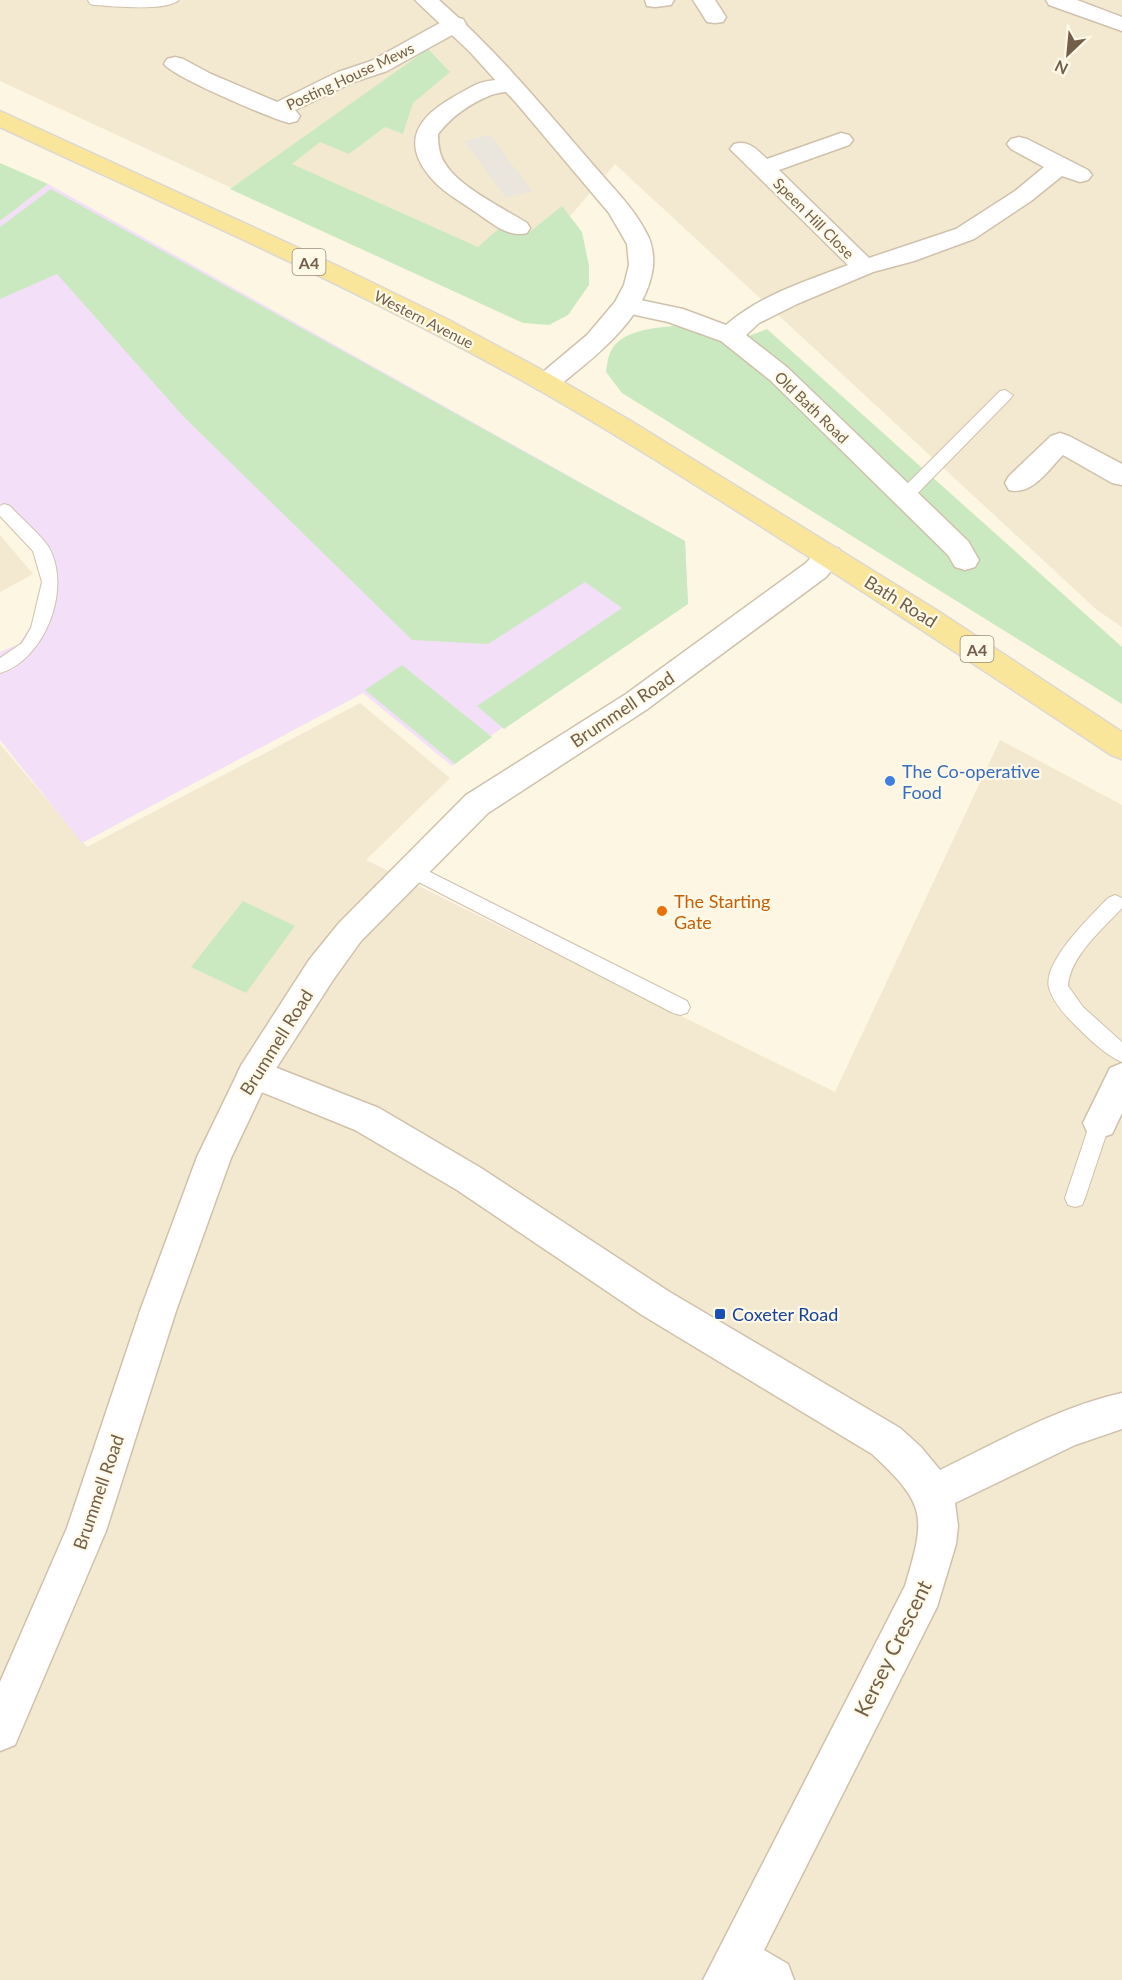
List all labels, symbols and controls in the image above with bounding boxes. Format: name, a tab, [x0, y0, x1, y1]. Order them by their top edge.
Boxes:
north arrow	[1038, 24, 1098, 84]
street label: Posting House Mews	[283, 38, 417, 114]
text: N	[1052, 57, 1071, 79]
street label: Speen Hill Close	[770, 174, 858, 262]
road number: A4	[292, 249, 326, 275]
street label: Western Avenue	[371, 286, 477, 352]
street label: Old Bath Road	[771, 367, 853, 447]
street label: Bath Road	[861, 570, 941, 632]
road number: A4	[960, 636, 994, 662]
street label: Brummell Road	[566, 666, 678, 752]
place label: The Co-operative Food	[902, 760, 1040, 803]
marker: The Co-operative Food	[883, 774, 897, 788]
place label: The Starting Gate	[674, 890, 770, 933]
marker: The Starting Gate	[655, 904, 669, 918]
street label: Brummell Road	[235, 985, 317, 1099]
place label: Coxeter Road	[732, 1303, 838, 1325]
marker: Coxeter Road	[713, 1307, 727, 1321]
street label: Brummell Road	[68, 1432, 128, 1552]
street label: Kersey Crescent	[848, 1575, 936, 1720]

